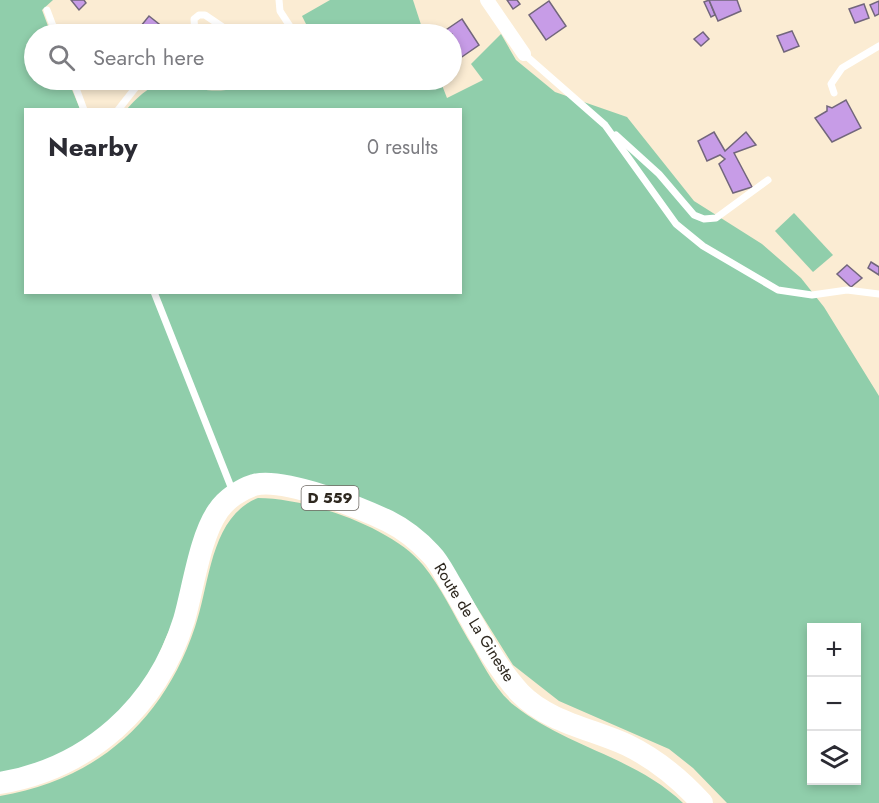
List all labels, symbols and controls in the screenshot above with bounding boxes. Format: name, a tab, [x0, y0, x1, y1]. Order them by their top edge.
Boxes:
search box	[24, 24, 462, 90]
icon: search	[45, 41, 78, 74]
text: Search here	[93, 41, 204, 73]
text: Nearby	[48, 128, 137, 166]
text: 0 results	[367, 133, 438, 162]
road number: D 559	[302, 486, 358, 510]
street label: Route de La Gineste	[429, 558, 521, 686]
map controls	[807, 623, 861, 785]
button: +	[807, 623, 861, 677]
button: −	[807, 677, 861, 731]
button: layers	[807, 731, 861, 785]

